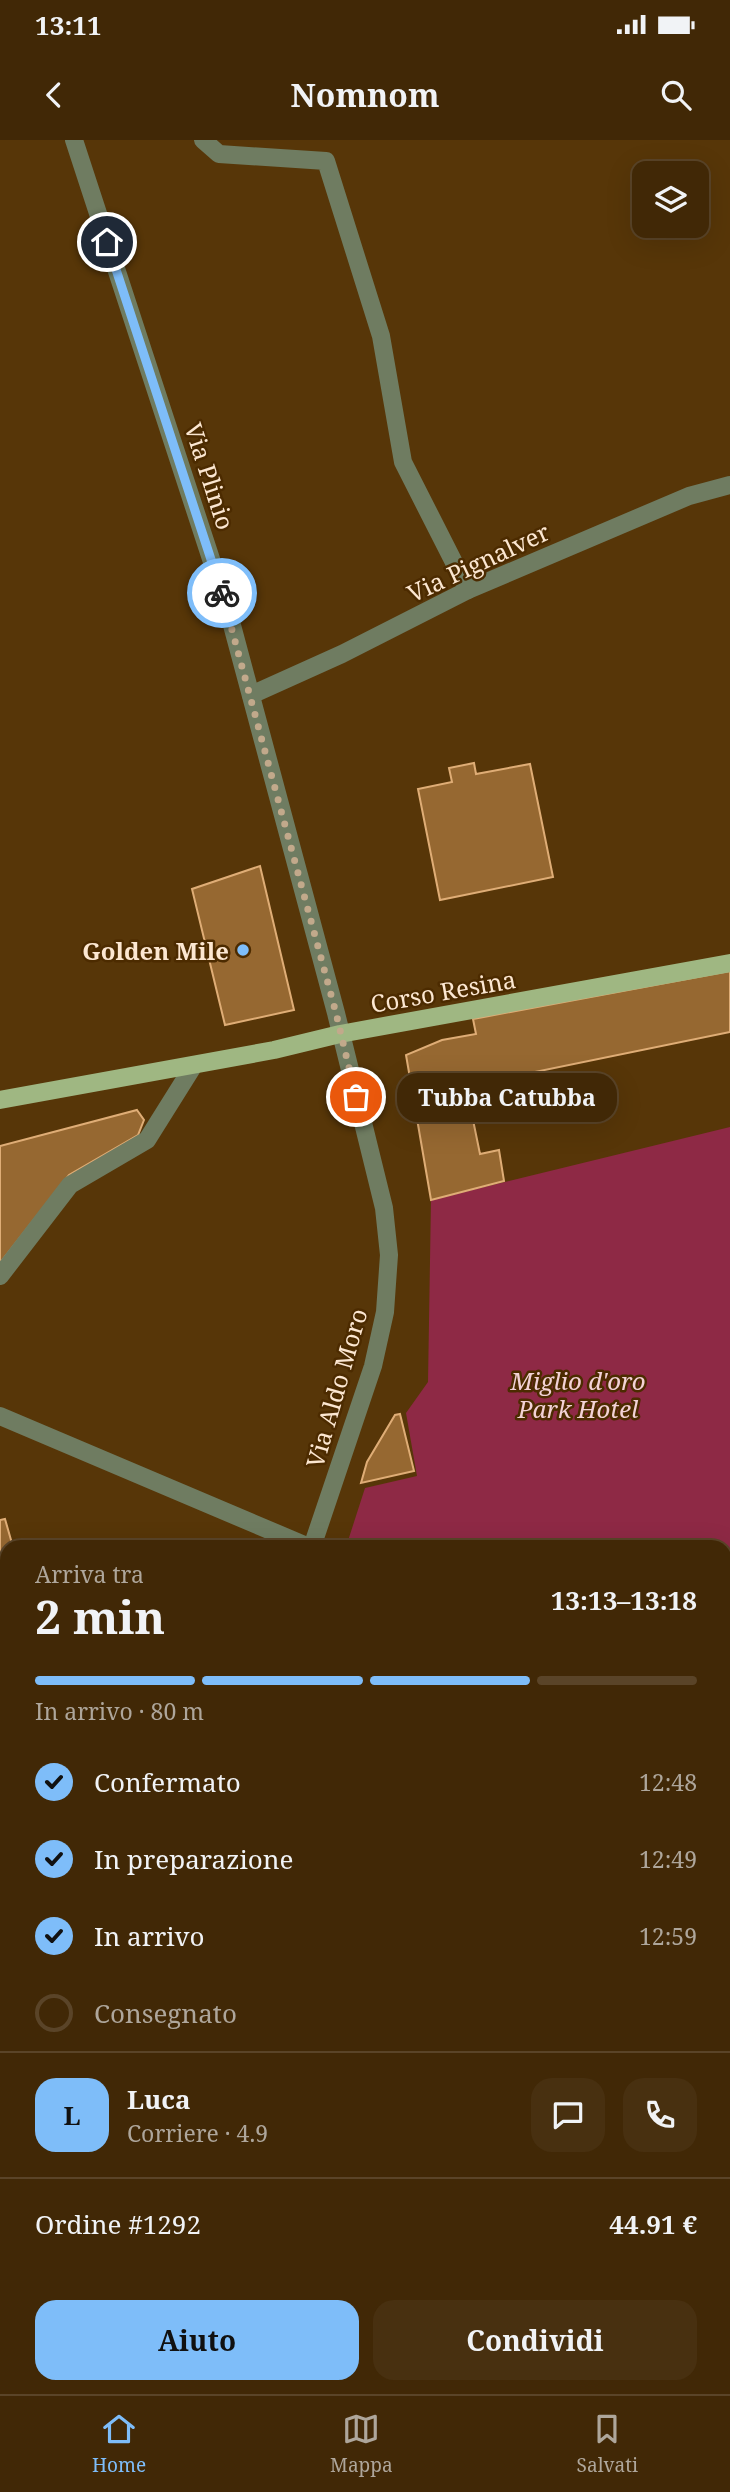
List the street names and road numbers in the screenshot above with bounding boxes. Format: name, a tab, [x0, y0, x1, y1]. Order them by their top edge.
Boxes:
street label: Via Plinio	[177, 418, 243, 534]
street label: Via Pignalver	[402, 515, 554, 609]
street label: Corso Resina	[368, 962, 518, 1020]
street label: Via Aldo Moro	[297, 1304, 375, 1472]

